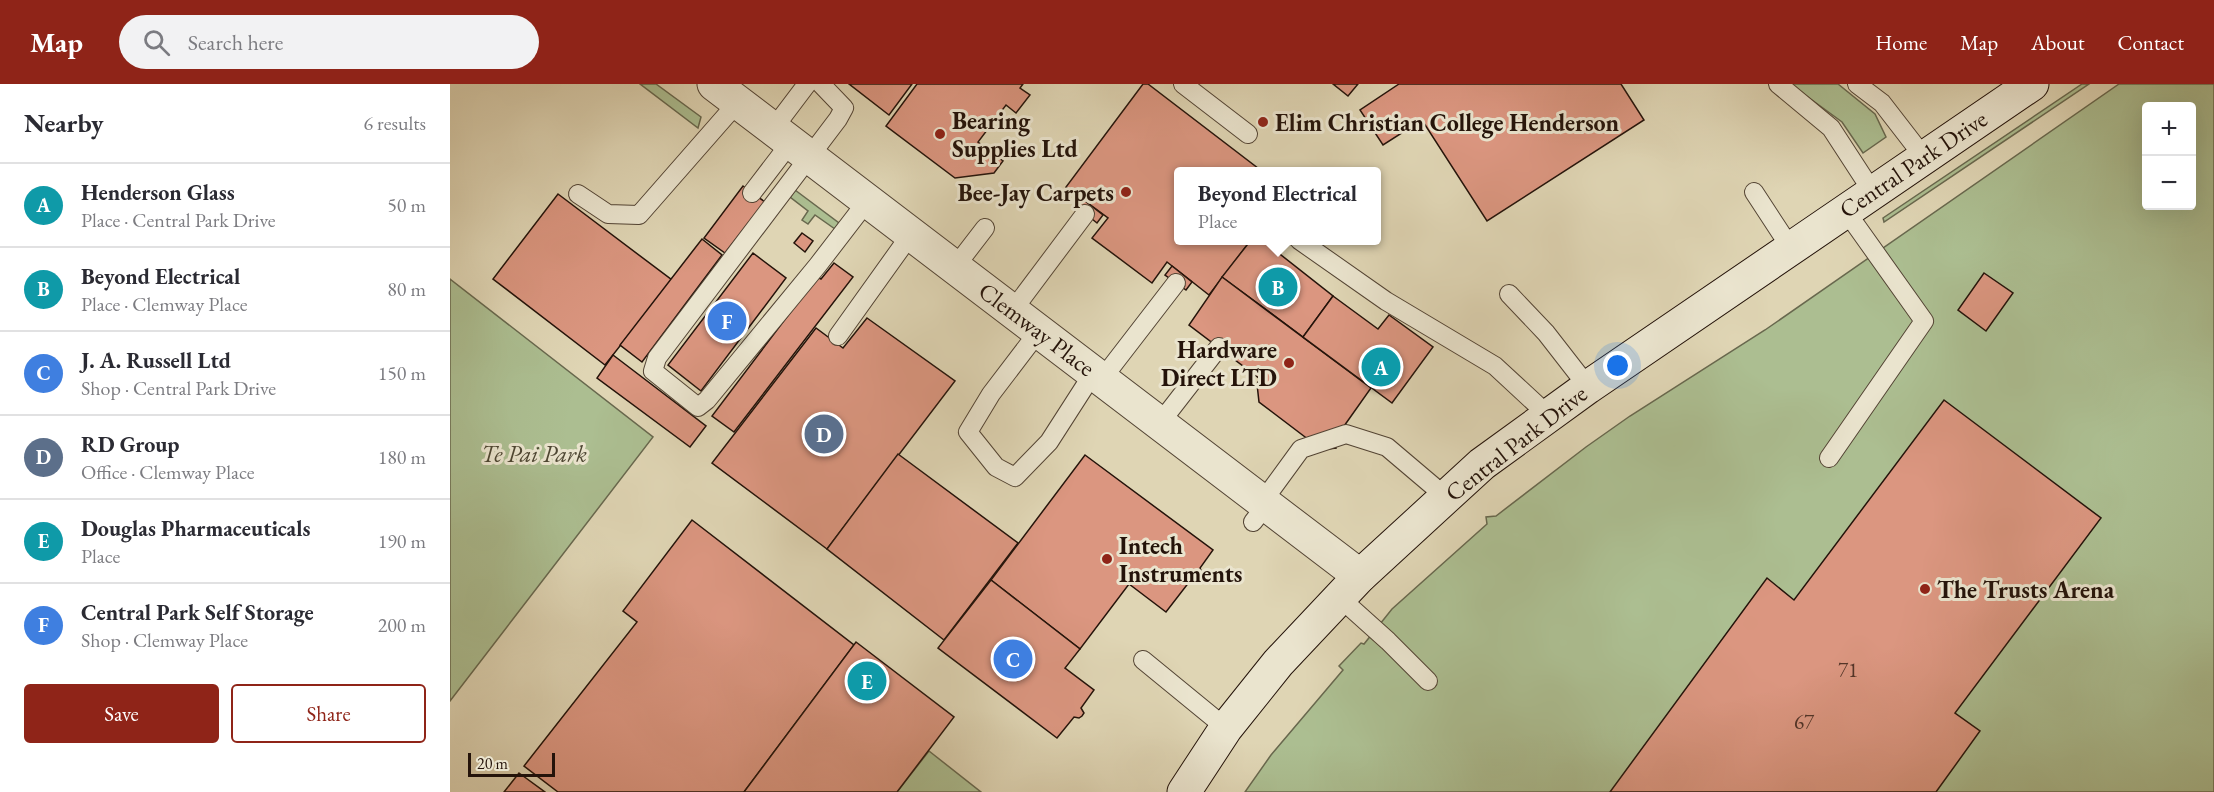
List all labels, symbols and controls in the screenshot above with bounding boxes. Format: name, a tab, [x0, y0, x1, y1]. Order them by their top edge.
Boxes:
search box	[119, 15, 539, 69]
text: Map	[30, 24, 83, 60]
icon: search	[140, 26, 173, 59]
text: Search here	[188, 28, 283, 57]
text: Home	[1875, 29, 1927, 56]
text: Map	[1960, 29, 1998, 56]
text: About	[2031, 29, 2084, 56]
text: Contact	[2117, 29, 2184, 56]
map controls	[2142, 102, 2196, 210]
button: +	[2142, 102, 2196, 156]
street label: Central Park Drive	[1833, 103, 1993, 225]
place label: Bearing Supplies Ltd	[952, 105, 1078, 164]
text: Nearby	[24, 106, 104, 140]
place label: Elim Christian College Henderson	[1275, 107, 1620, 139]
text: 6 results	[363, 110, 426, 136]
marker: Elim Christian College Henderson	[1256, 115, 1270, 129]
marker: Bearing Supplies Ltd	[933, 127, 947, 141]
button: −	[2142, 156, 2196, 210]
popup	[1174, 167, 1381, 245]
place label: Bee-Jay Carpets	[958, 177, 1114, 209]
text: Henderson Glass	[81, 178, 235, 207]
text: Beyond Electrical	[1198, 179, 1357, 208]
marker: Bee-Jay Carpets	[1119, 185, 1133, 199]
text: A	[36, 192, 51, 218]
text: 50 m	[387, 192, 426, 218]
text: Place · Central Park Drive	[81, 207, 275, 233]
text: Place	[1198, 208, 1237, 234]
text: Beyond Electrical	[81, 262, 240, 291]
pin: B	[1258, 264, 1298, 310]
street label: Clemway Place	[972, 275, 1102, 383]
text: B	[37, 276, 50, 302]
text: 80 m	[387, 276, 426, 302]
text: Place · Clemway Place	[81, 291, 248, 317]
pin: F	[708, 298, 746, 344]
place label: Hardware Direct LTD	[1161, 334, 1277, 393]
pin: A	[1362, 344, 1400, 390]
text: J. A. Russell Ltd	[81, 346, 231, 375]
your location	[1603, 351, 1632, 380]
marker: Hardware Direct LTD	[1282, 356, 1296, 370]
text: C	[36, 360, 51, 386]
text: 150 m	[378, 360, 426, 386]
text: Shop · Central Park Drive	[81, 375, 276, 401]
street label: Central Park Drive	[1439, 378, 1593, 508]
pin: D	[804, 412, 844, 456]
text: RD Group	[81, 430, 179, 459]
park label: Te Pai Park	[481, 438, 587, 469]
text: D	[36, 444, 51, 470]
text: 180 m	[378, 444, 426, 470]
text: Office · Clemway Place	[81, 459, 254, 485]
text: Douglas Pharmaceuticals	[81, 514, 310, 543]
text: E	[38, 528, 49, 554]
text: 190 m	[378, 528, 426, 554]
place label: Intech Instruments	[1119, 530, 1242, 589]
text: Place	[81, 543, 120, 569]
marker: Intech Instruments	[1100, 552, 1114, 566]
place label: The Trusts Arena	[1937, 574, 2115, 605]
marker: The Trusts Arena	[1918, 582, 1932, 596]
text: Central Park Self Storage	[81, 598, 314, 627]
text: F	[38, 612, 49, 638]
text: 200 m	[378, 612, 426, 638]
text: Shop · Clemway Place	[81, 627, 248, 653]
pin: C	[994, 636, 1032, 682]
house number: 71	[1838, 656, 1858, 683]
pin: E	[848, 658, 886, 704]
button: Save	[24, 684, 219, 743]
button: Share	[231, 684, 426, 743]
house number: 67	[1794, 708, 1815, 735]
scale bar	[468, 750, 555, 778]
text: 20 m	[477, 753, 508, 774]

